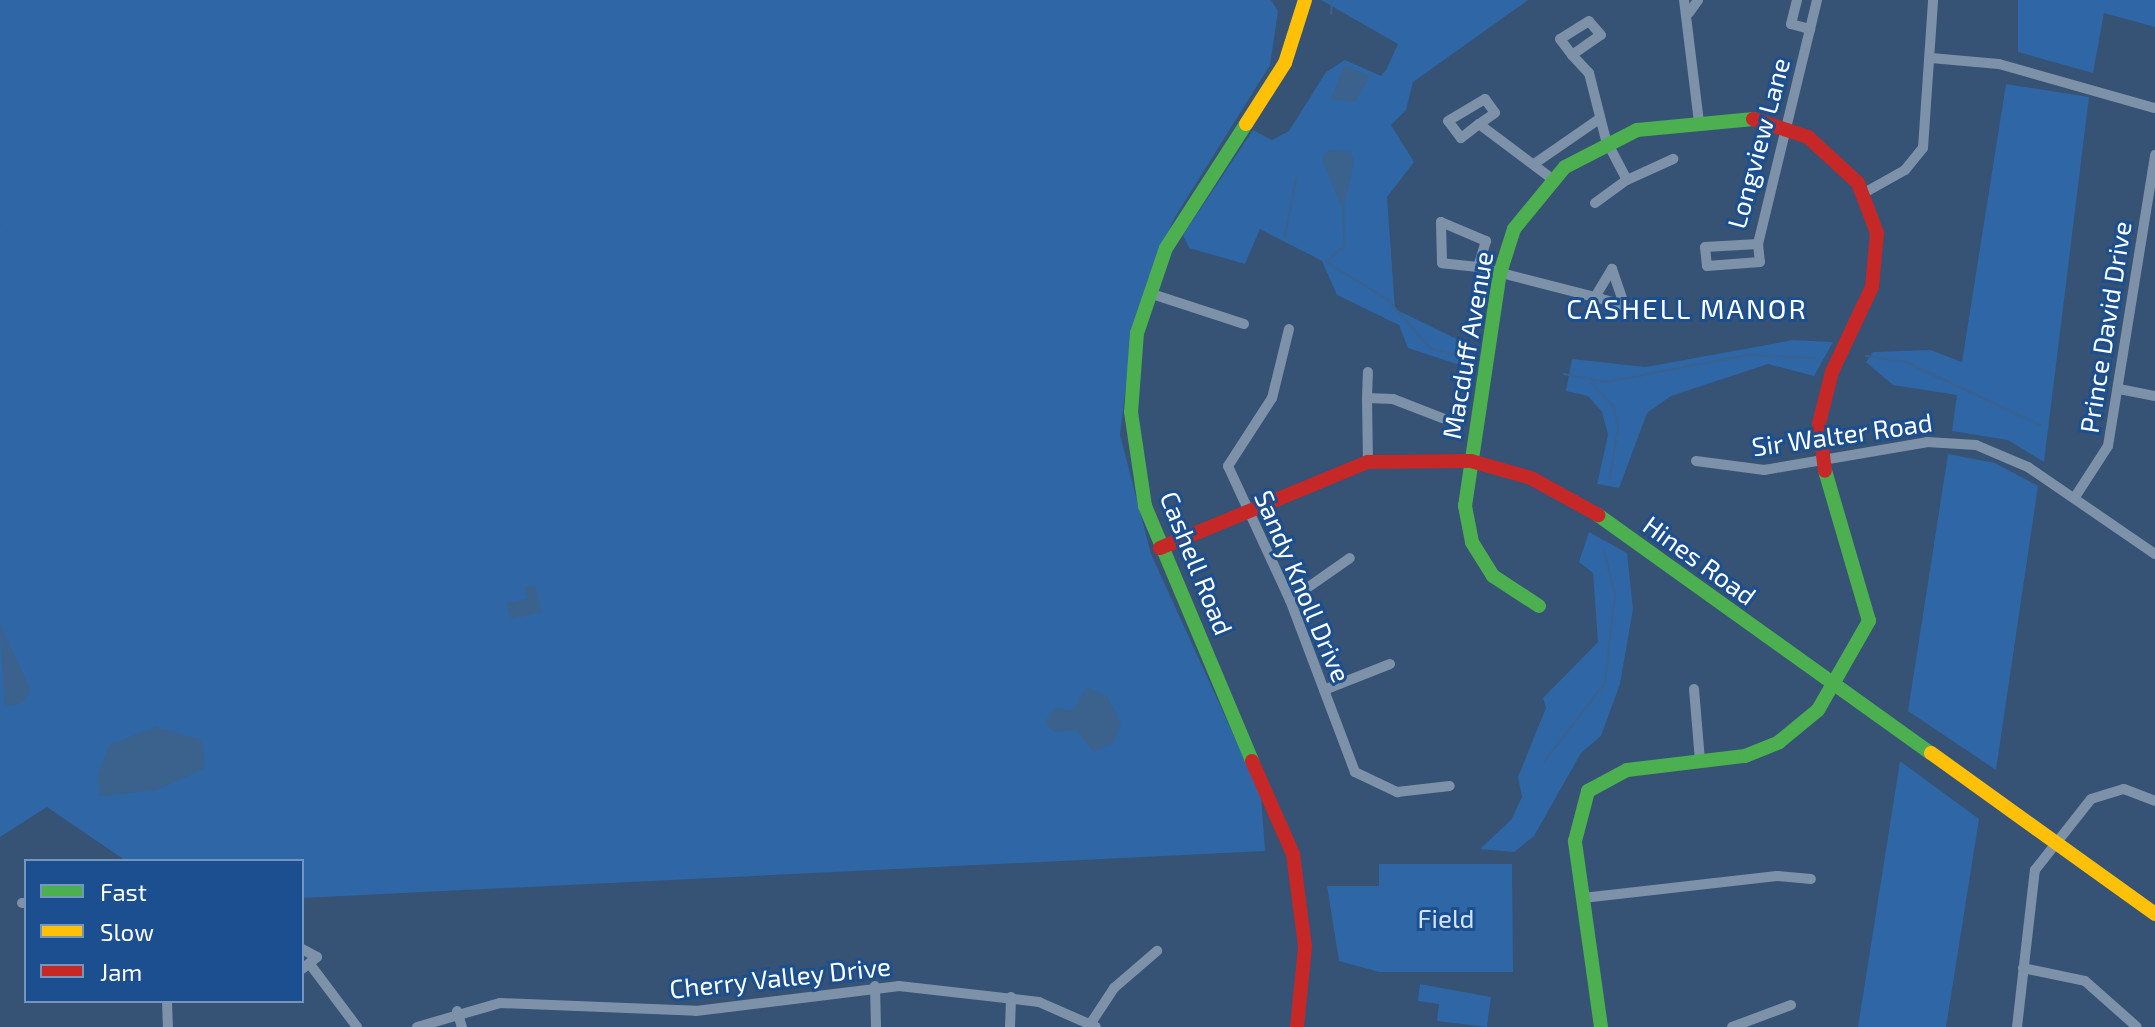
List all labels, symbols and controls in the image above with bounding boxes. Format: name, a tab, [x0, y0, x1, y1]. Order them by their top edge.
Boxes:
street label: Longview Lane	[1720, 54, 1796, 232]
street label: Prince David Drive	[2073, 219, 2137, 435]
street label: Macduff Avenue	[1435, 248, 1499, 442]
district label: CASHELL MANOR	[1566, 291, 1808, 325]
street label: Sir Walter Road	[1749, 406, 1935, 462]
street label: Sandy Knoll Drive	[1248, 485, 1358, 687]
street label: Cashell Road	[1154, 486, 1240, 640]
street label: Hines Road	[1638, 509, 1762, 611]
legend	[24, 859, 304, 1003]
text: Fast	[100, 877, 147, 906]
park label: Field	[1417, 902, 1475, 934]
text: Slow	[100, 917, 154, 946]
street label: Cherry Valley Drive	[667, 950, 893, 1004]
text: Jam	[100, 957, 142, 986]

